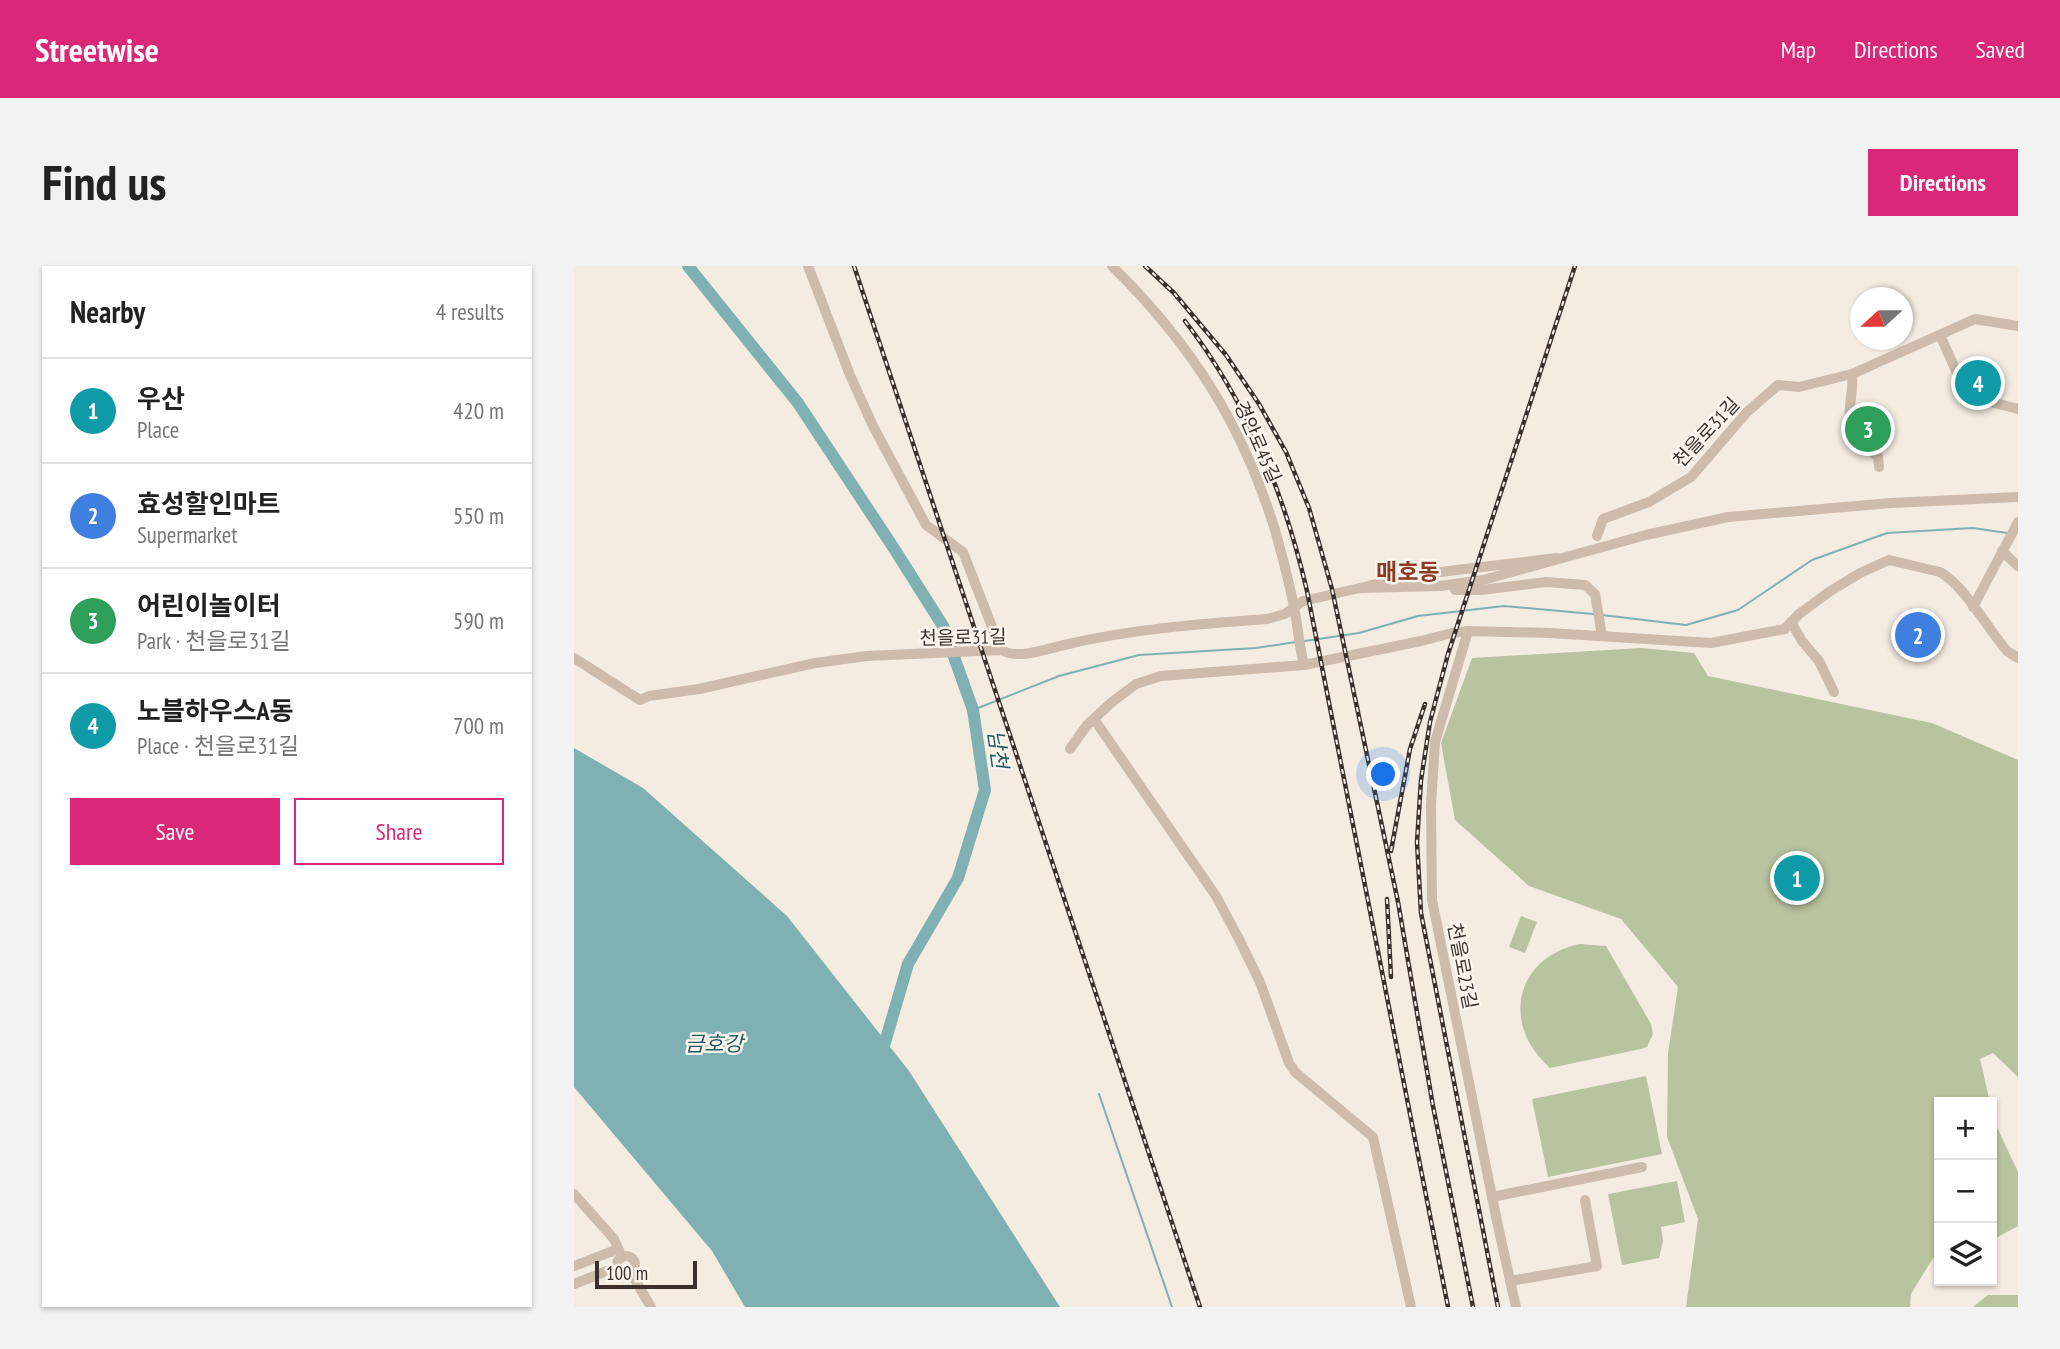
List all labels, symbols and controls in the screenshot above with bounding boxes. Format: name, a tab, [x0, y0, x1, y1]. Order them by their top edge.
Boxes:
text: Streetwise	[35, 28, 159, 71]
text: Map	[1781, 34, 1816, 65]
text: Directions	[1854, 34, 1938, 65]
text: Saved	[1976, 34, 2025, 65]
button: Directions	[1868, 149, 2018, 216]
text: Find us	[42, 150, 166, 214]
north arrow	[1850, 287, 1913, 350]
text: Nearby	[70, 292, 145, 331]
text: 4 results	[436, 297, 504, 326]
pin: 4	[1955, 357, 2001, 409]
text: 우산	[137, 382, 185, 415]
street label: 천을로31길	[1668, 392, 1744, 472]
text: 1	[88, 396, 99, 425]
text: 420 m	[453, 396, 504, 425]
street label: 경안로45길	[1229, 397, 1287, 487]
pin: 3	[1845, 403, 1891, 455]
text: Place	[137, 415, 179, 444]
text: 효성할인마트	[137, 487, 281, 520]
text: 2	[88, 501, 99, 530]
text: 550 m	[453, 501, 504, 530]
text: Supermarket	[137, 520, 238, 549]
district label: 매호동	[1376, 557, 1440, 586]
text: 어린이놀이터	[137, 589, 281, 622]
text: 3	[88, 606, 99, 635]
text: 590 m	[453, 606, 504, 635]
pin: 2	[1895, 609, 1941, 661]
street label: 천을로31길	[919, 624, 1007, 650]
text: Park · 천을로31길	[137, 626, 291, 655]
text: 노블하우스A동	[137, 694, 294, 727]
text: 4	[88, 711, 99, 740]
text: 700 m	[453, 711, 504, 740]
water label: 남천	[982, 728, 1014, 773]
text: Place · 천을로31길	[137, 731, 299, 760]
your location	[1366, 757, 1400, 791]
button: Save	[70, 798, 280, 865]
button: Share	[294, 798, 504, 865]
pin: 1	[1774, 852, 1820, 904]
street label: 천을로23길	[1443, 921, 1483, 1011]
water label: 금호강	[685, 1030, 746, 1057]
map controls	[1934, 1097, 1997, 1286]
button: +	[1934, 1097, 1997, 1160]
button: −	[1934, 1160, 1997, 1223]
button: layers	[1934, 1223, 1997, 1286]
scale bar	[595, 1258, 696, 1290]
text: 100 m	[606, 1261, 648, 1285]

